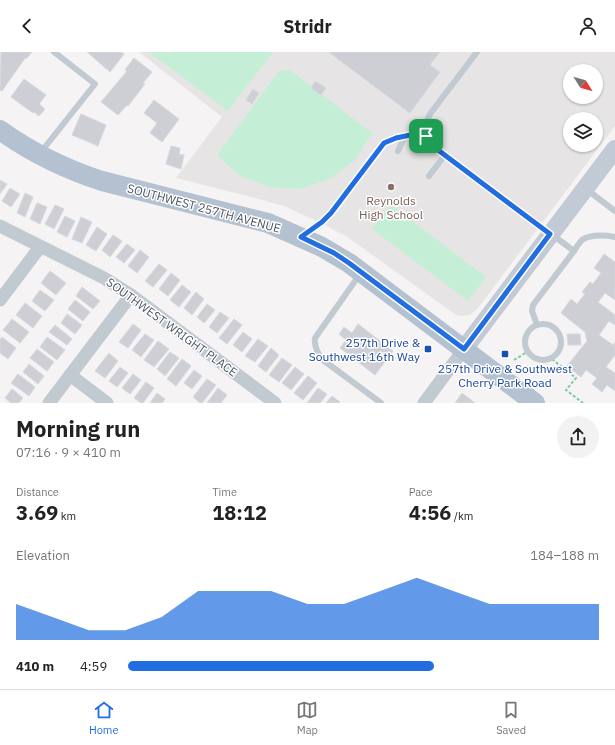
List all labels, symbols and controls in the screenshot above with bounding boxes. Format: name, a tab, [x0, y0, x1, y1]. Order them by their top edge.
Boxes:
icon: back	[16, 15, 38, 37]
text: Stridr	[283, 15, 332, 38]
icon: person	[577, 15, 599, 37]
north arrow	[563, 64, 603, 104]
map controls	[563, 64, 603, 152]
button: layers	[563, 112, 603, 152]
pin	[409, 119, 443, 153]
icon: arrive	[415, 125, 437, 147]
street label: SOUTHWEST 257TH AVENUE	[126, 180, 282, 236]
marker: Reynolds High School	[386, 182, 396, 192]
place label: Reynolds High School	[359, 193, 423, 222]
street label: SOUTHWEST WRIGHT PLACE	[104, 274, 240, 380]
place label: 257th Drive & Southwest 16th Way	[309, 335, 421, 364]
marker: 257th Drive & Southwest 16th Way	[423, 344, 433, 354]
marker: 257th Drive & Southwest Cherry Park Road	[500, 349, 510, 359]
place label: 257th Drive & Southwest Cherry Park Road	[438, 361, 572, 390]
text: Morning run	[16, 414, 140, 443]
button: share	[557, 416, 599, 458]
text: 07:16 · 9 × 410 m	[16, 444, 121, 461]
text: Distance	[16, 485, 59, 499]
text: Time	[212, 485, 237, 499]
text: Pace	[409, 485, 433, 499]
text: 3.69	[16, 499, 58, 526]
text: 18:12	[212, 499, 267, 526]
text: 4:56	[409, 499, 451, 526]
text: km	[58, 509, 76, 523]
text: /km	[451, 509, 473, 523]
text: Elevation	[16, 547, 70, 564]
text: 184–188 m	[530, 547, 599, 564]
text: 410 m	[16, 658, 54, 675]
text: 4:59	[80, 658, 107, 675]
tab: Home	[89, 699, 119, 737]
tab: Map	[296, 699, 318, 737]
tab: Saved	[496, 699, 526, 737]

